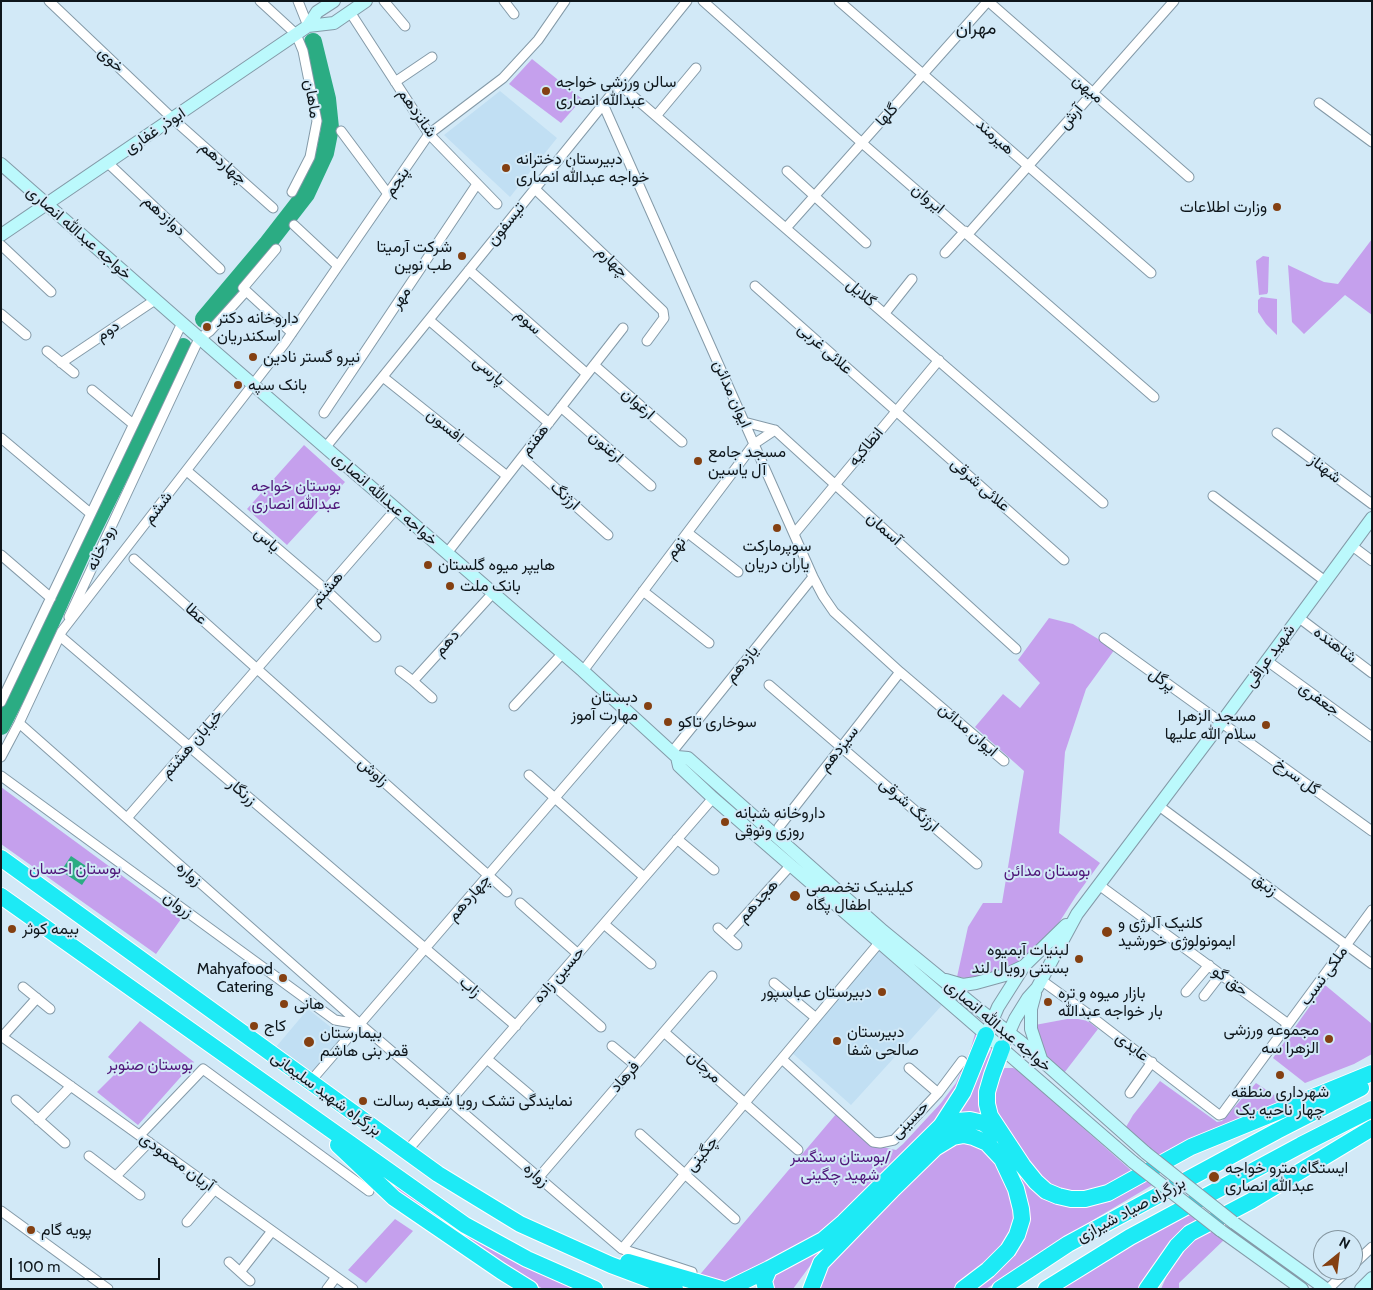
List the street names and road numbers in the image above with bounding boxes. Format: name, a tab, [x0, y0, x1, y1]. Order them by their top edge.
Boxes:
street label: خوی	[94, 43, 128, 77]
street label: میهن	[1069, 70, 1107, 108]
street label: ماهان	[299, 78, 325, 120]
street label: شانزدهم	[393, 85, 441, 141]
street label: گلها	[872, 100, 902, 130]
street label: آرش	[1055, 101, 1087, 133]
street label: ابوذر غفاری	[121, 104, 189, 158]
street label: هیرمند	[972, 115, 1018, 159]
street label: چهاردهم	[196, 137, 250, 189]
street label: پنجم	[380, 164, 414, 200]
street label: ایروان	[908, 180, 948, 218]
street label: خواجه عبدالله انصاری	[22, 182, 136, 284]
street label: دوازدهم	[139, 191, 189, 241]
street label: تیسفون	[483, 198, 529, 250]
street label: چهارم	[592, 242, 632, 282]
street label: گلایل	[842, 275, 880, 311]
street label: مهر	[387, 283, 415, 313]
street label: سوم	[511, 305, 545, 339]
street label: دوم	[93, 316, 123, 346]
street label: علائی غربی	[793, 319, 857, 379]
street label: پارسی	[469, 352, 509, 390]
street label: ایوان مدائن	[709, 357, 755, 431]
street label: ارغوان	[617, 384, 659, 424]
street label: افسون	[422, 405, 468, 447]
street label: هفتم	[517, 420, 553, 460]
street label: انطاکیه	[844, 424, 888, 470]
street label: ارغنون	[585, 427, 627, 467]
street label: خواجه عبدالله انصاری	[328, 448, 442, 550]
street label: شهناز	[1305, 451, 1345, 487]
street label: علائی شرقی	[946, 454, 1014, 516]
street label: ارژنگ	[546, 478, 584, 514]
street label: ششم	[139, 488, 177, 528]
street label: آسمان	[863, 508, 905, 550]
street label: رودخانه	[82, 522, 120, 574]
street label: یاس	[250, 524, 284, 556]
street label: نهم	[662, 533, 690, 563]
street label: هشتم	[306, 567, 348, 611]
street label: عطا	[181, 599, 211, 629]
street label: شهید عراقی	[1241, 621, 1299, 691]
street label: شاهنده	[1310, 623, 1360, 667]
street label: دهم	[430, 626, 464, 660]
street label: یازدهم	[721, 642, 763, 686]
street label: پرگل	[1145, 664, 1179, 696]
street label: جعفری	[1295, 678, 1343, 720]
street label: ایوان مدائن	[935, 699, 1001, 761]
street label: خیابان هشتم	[157, 706, 227, 782]
street label: سیزدهم	[815, 722, 863, 776]
street label: زاوش	[354, 753, 392, 791]
street label: گل سرخ	[1271, 754, 1323, 800]
street label: زرنگار	[224, 774, 260, 810]
street label: ارژنگ شرقی	[875, 774, 943, 836]
street label: زواره	[172, 858, 206, 890]
street label: زنبق	[1249, 870, 1281, 900]
street label: چهاردهم	[443, 871, 495, 925]
street label: هجدهم	[734, 875, 782, 927]
street label: زروان	[159, 888, 197, 922]
street label: حسین زاده	[529, 943, 589, 1007]
street label: ملکی نسب	[1296, 943, 1352, 1009]
street label: حق گو	[1208, 962, 1252, 1000]
street label: زاب	[455, 973, 485, 1001]
street label: خواجه عبدالله انصاری	[941, 976, 1055, 1076]
street label: عابدی	[1111, 1028, 1153, 1066]
street label: بزرگراه شهید سلیمانی	[267, 1047, 385, 1141]
street label: مرجان	[683, 1047, 725, 1087]
street label: فرهاد	[606, 1057, 644, 1097]
street label: حسینی	[887, 1097, 933, 1143]
street label: آریان محمودی	[136, 1129, 218, 1195]
street label: چگینی	[682, 1132, 722, 1176]
street label: زواره	[519, 1159, 553, 1191]
street label: بزرگراه صیاد شیرازی	[1073, 1173, 1189, 1247]

